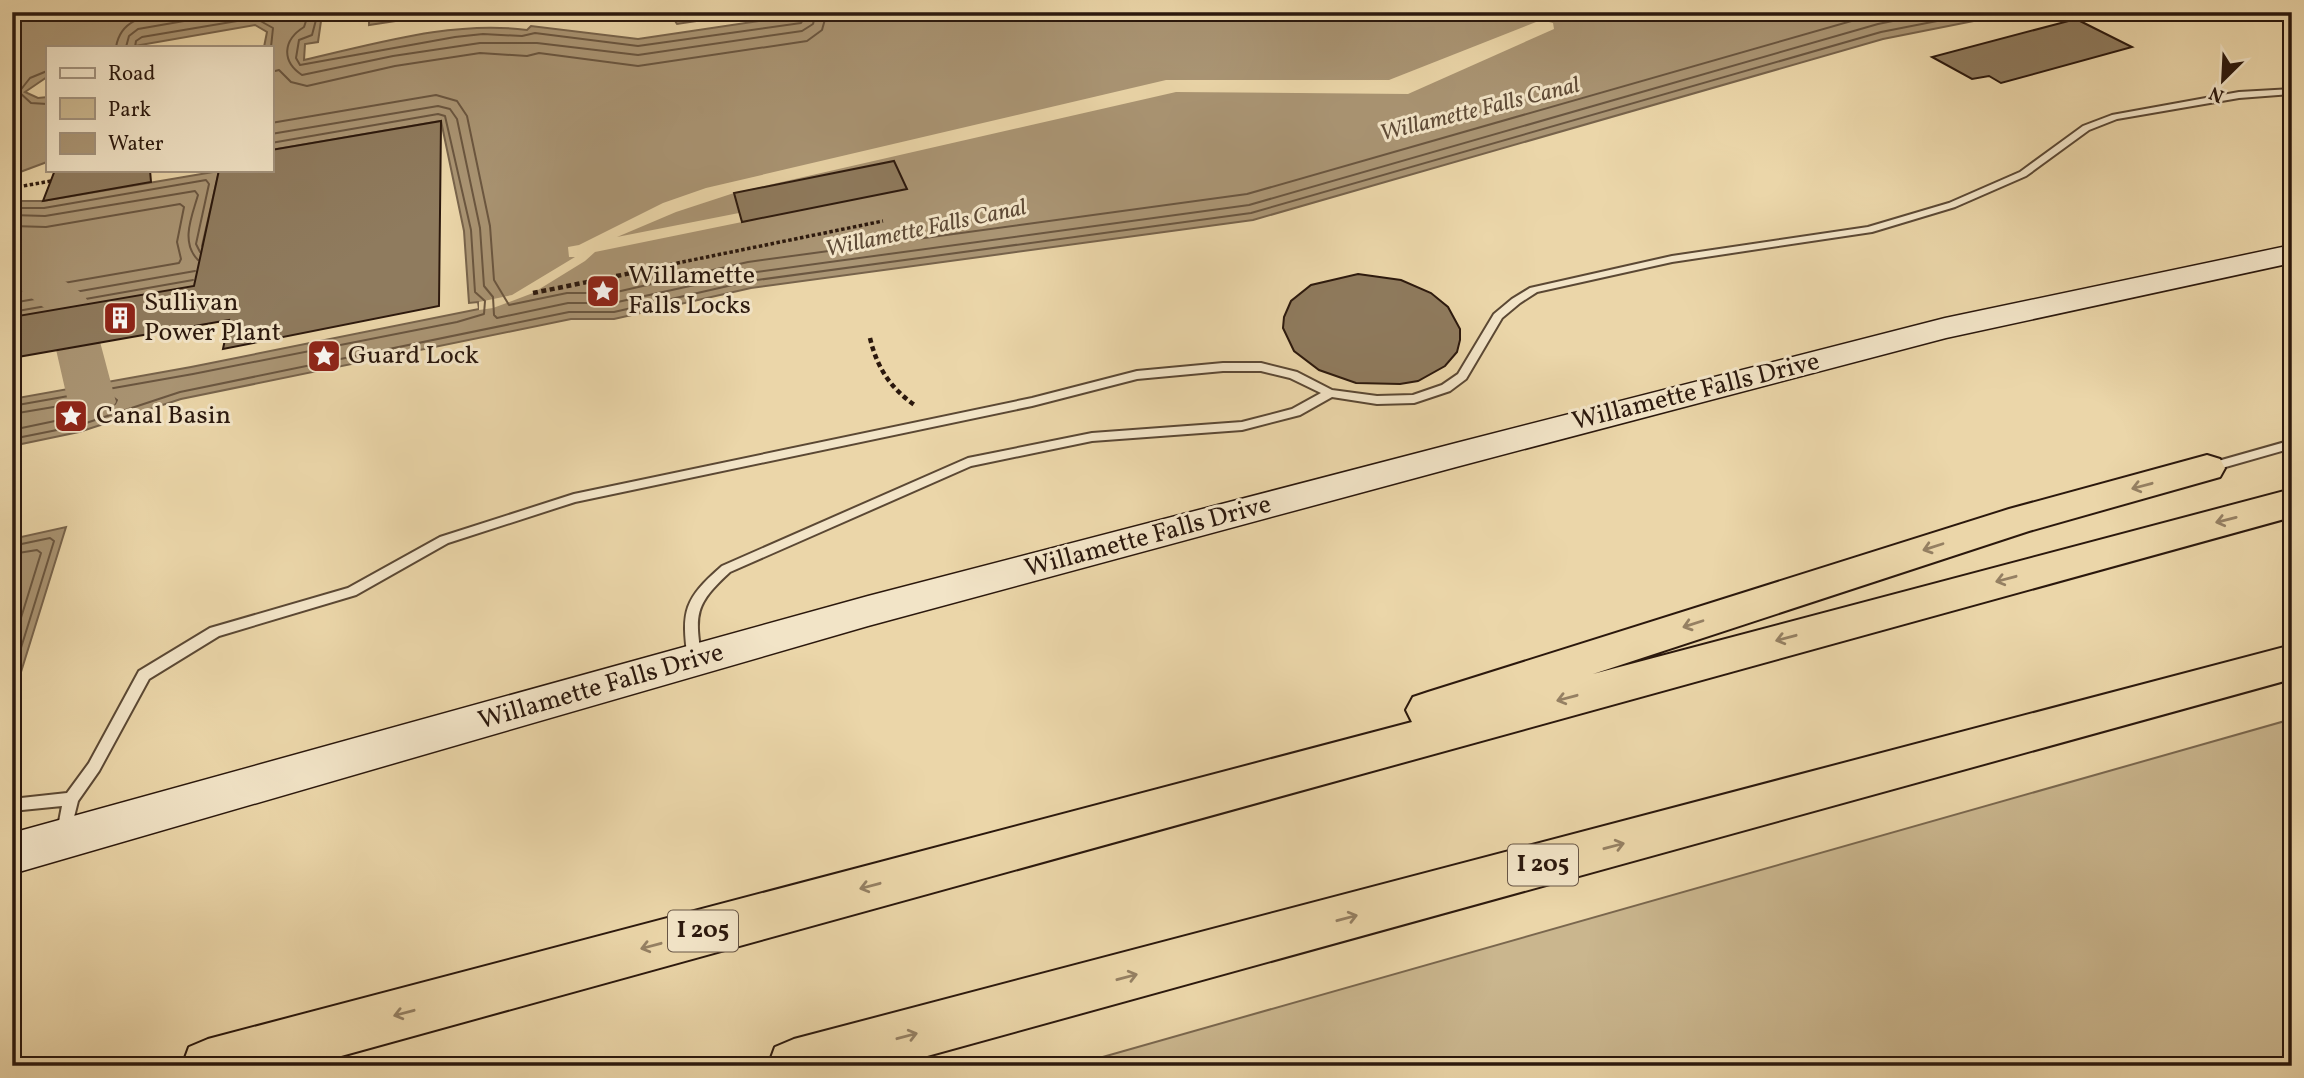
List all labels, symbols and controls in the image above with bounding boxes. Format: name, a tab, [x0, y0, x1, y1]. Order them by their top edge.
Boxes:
legend	[46, 46, 273, 172]
north arrow	[2188, 46, 2258, 116]
text: Road	[108, 60, 155, 89]
water label: Willamette Falls Canal	[1377, 70, 1583, 150]
text: N	[2205, 79, 2228, 108]
text: Park	[108, 96, 151, 125]
text: Water	[108, 130, 164, 159]
water label: Willamette Falls Canal	[822, 192, 1030, 266]
place label: Willamette Falls Locks	[628, 258, 755, 324]
place icon: Willamette Falls Locks	[584, 272, 622, 310]
place label: Sullivan Power Plant	[144, 285, 281, 351]
building icon: Sullivan Power Plant	[101, 299, 139, 337]
place icon: Guard Lock	[305, 337, 343, 375]
place label: Guard Lock	[348, 338, 479, 374]
street label: Willamette Falls Drive	[1569, 344, 1823, 440]
place icon: Canal Basin	[52, 397, 90, 435]
place label: Canal Basin	[96, 398, 231, 434]
one-way arrow	[2131, 480, 2153, 493]
street label: Willamette Falls Drive	[1021, 487, 1275, 587]
one-way arrow	[2215, 514, 2238, 527]
one-way arrow	[1923, 542, 1945, 554]
one-way arrow	[1995, 573, 2018, 586]
one-way arrow	[1683, 619, 1705, 632]
one-way arrow	[1775, 632, 1798, 645]
street label: Willamette Falls Drive	[474, 635, 728, 739]
one-way arrow	[1556, 692, 1578, 705]
one-way arrow	[1603, 838, 1625, 851]
road number: I 205	[1508, 844, 1578, 886]
one-way arrow	[859, 880, 882, 893]
one-way arrow	[1336, 910, 1358, 923]
road number: I 205	[668, 911, 738, 951]
one-way arrow	[640, 940, 662, 953]
one-way arrow	[1116, 969, 1138, 982]
one-way arrow	[393, 1007, 415, 1020]
one-way arrow	[896, 1028, 918, 1041]

